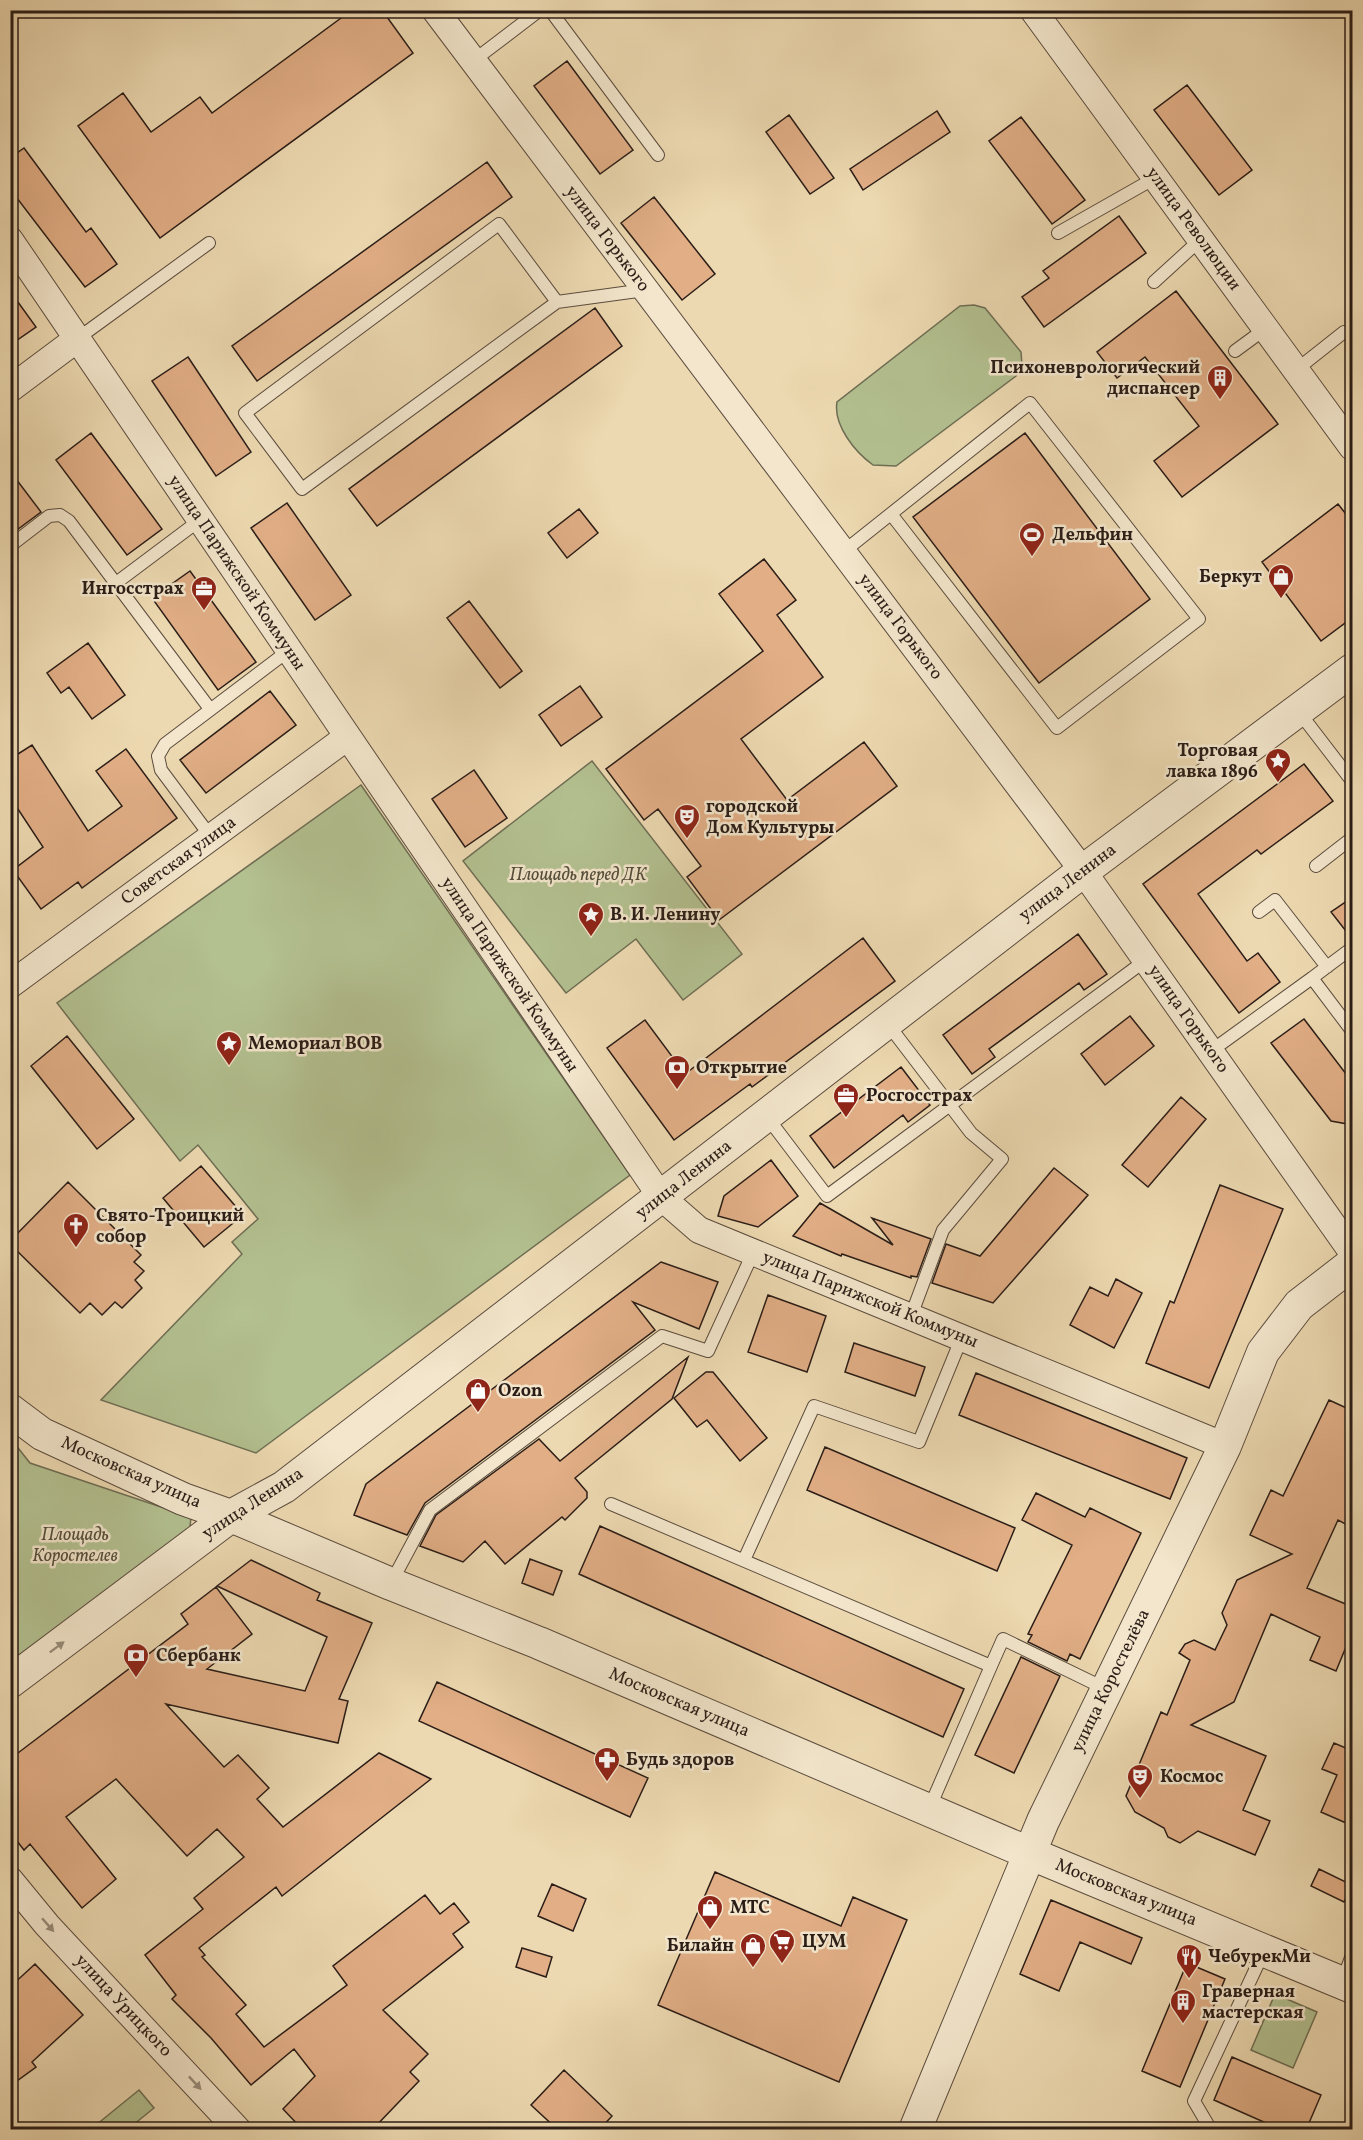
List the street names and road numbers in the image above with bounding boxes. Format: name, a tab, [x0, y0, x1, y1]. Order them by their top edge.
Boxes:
street label: улица Революции	[1140, 162, 1246, 296]
street label: улица Горького	[559, 181, 655, 297]
street label: улица Парижской Коммуны	[161, 470, 311, 676]
street label: улица Горького	[852, 569, 948, 685]
street label: Советская улица	[116, 811, 242, 911]
street label: улица Ленина	[1014, 838, 1122, 928]
street label: улица Парижской Коммуны	[434, 872, 584, 1078]
street label: улица Горького	[1141, 960, 1235, 1078]
street label: улица Ленина	[630, 1134, 738, 1226]
street label: улица Парижской Коммуны	[758, 1245, 982, 1355]
street label: Московская улица	[57, 1431, 205, 1515]
street label: улица Ленина	[197, 1462, 309, 1546]
street label: улица Коростелёва	[1065, 1605, 1157, 1757]
street label: Московская улица	[605, 1662, 754, 1744]
street label: Московская улица	[1051, 1853, 1201, 1933]
street label: улица Урицкого	[69, 1949, 177, 2063]

